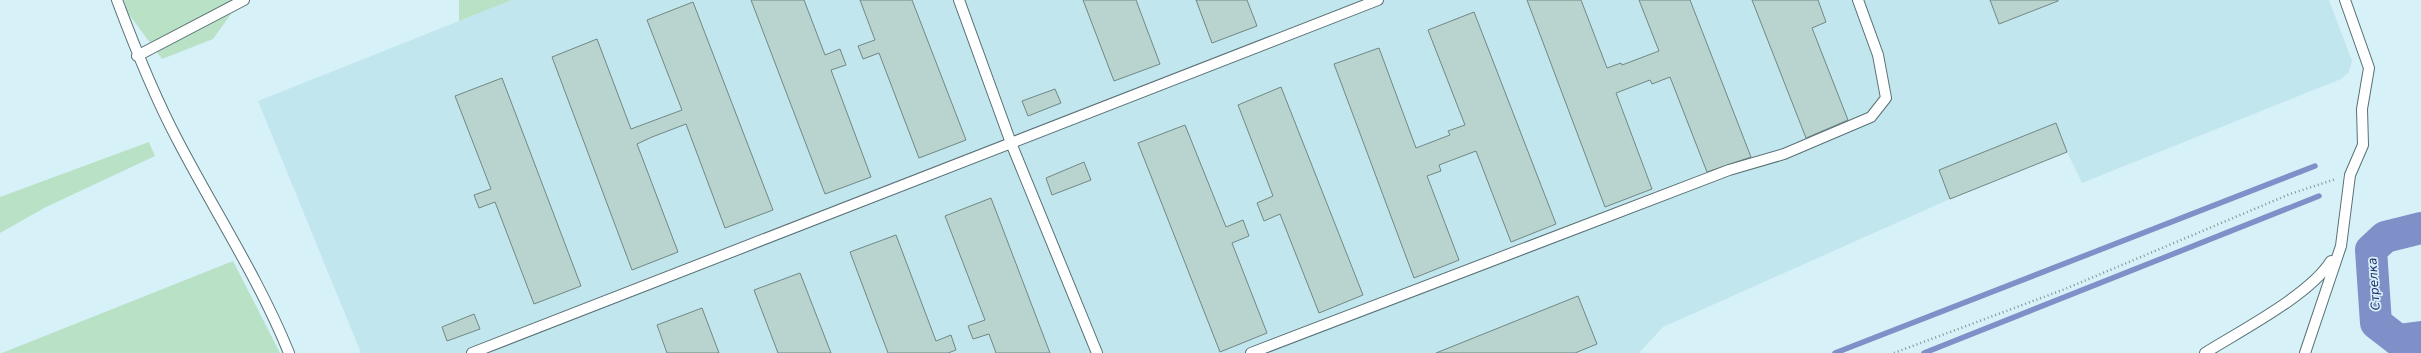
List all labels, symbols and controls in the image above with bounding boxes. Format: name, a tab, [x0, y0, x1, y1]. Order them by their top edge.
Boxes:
water label: Стрелка	[2365, 257, 2383, 311]

